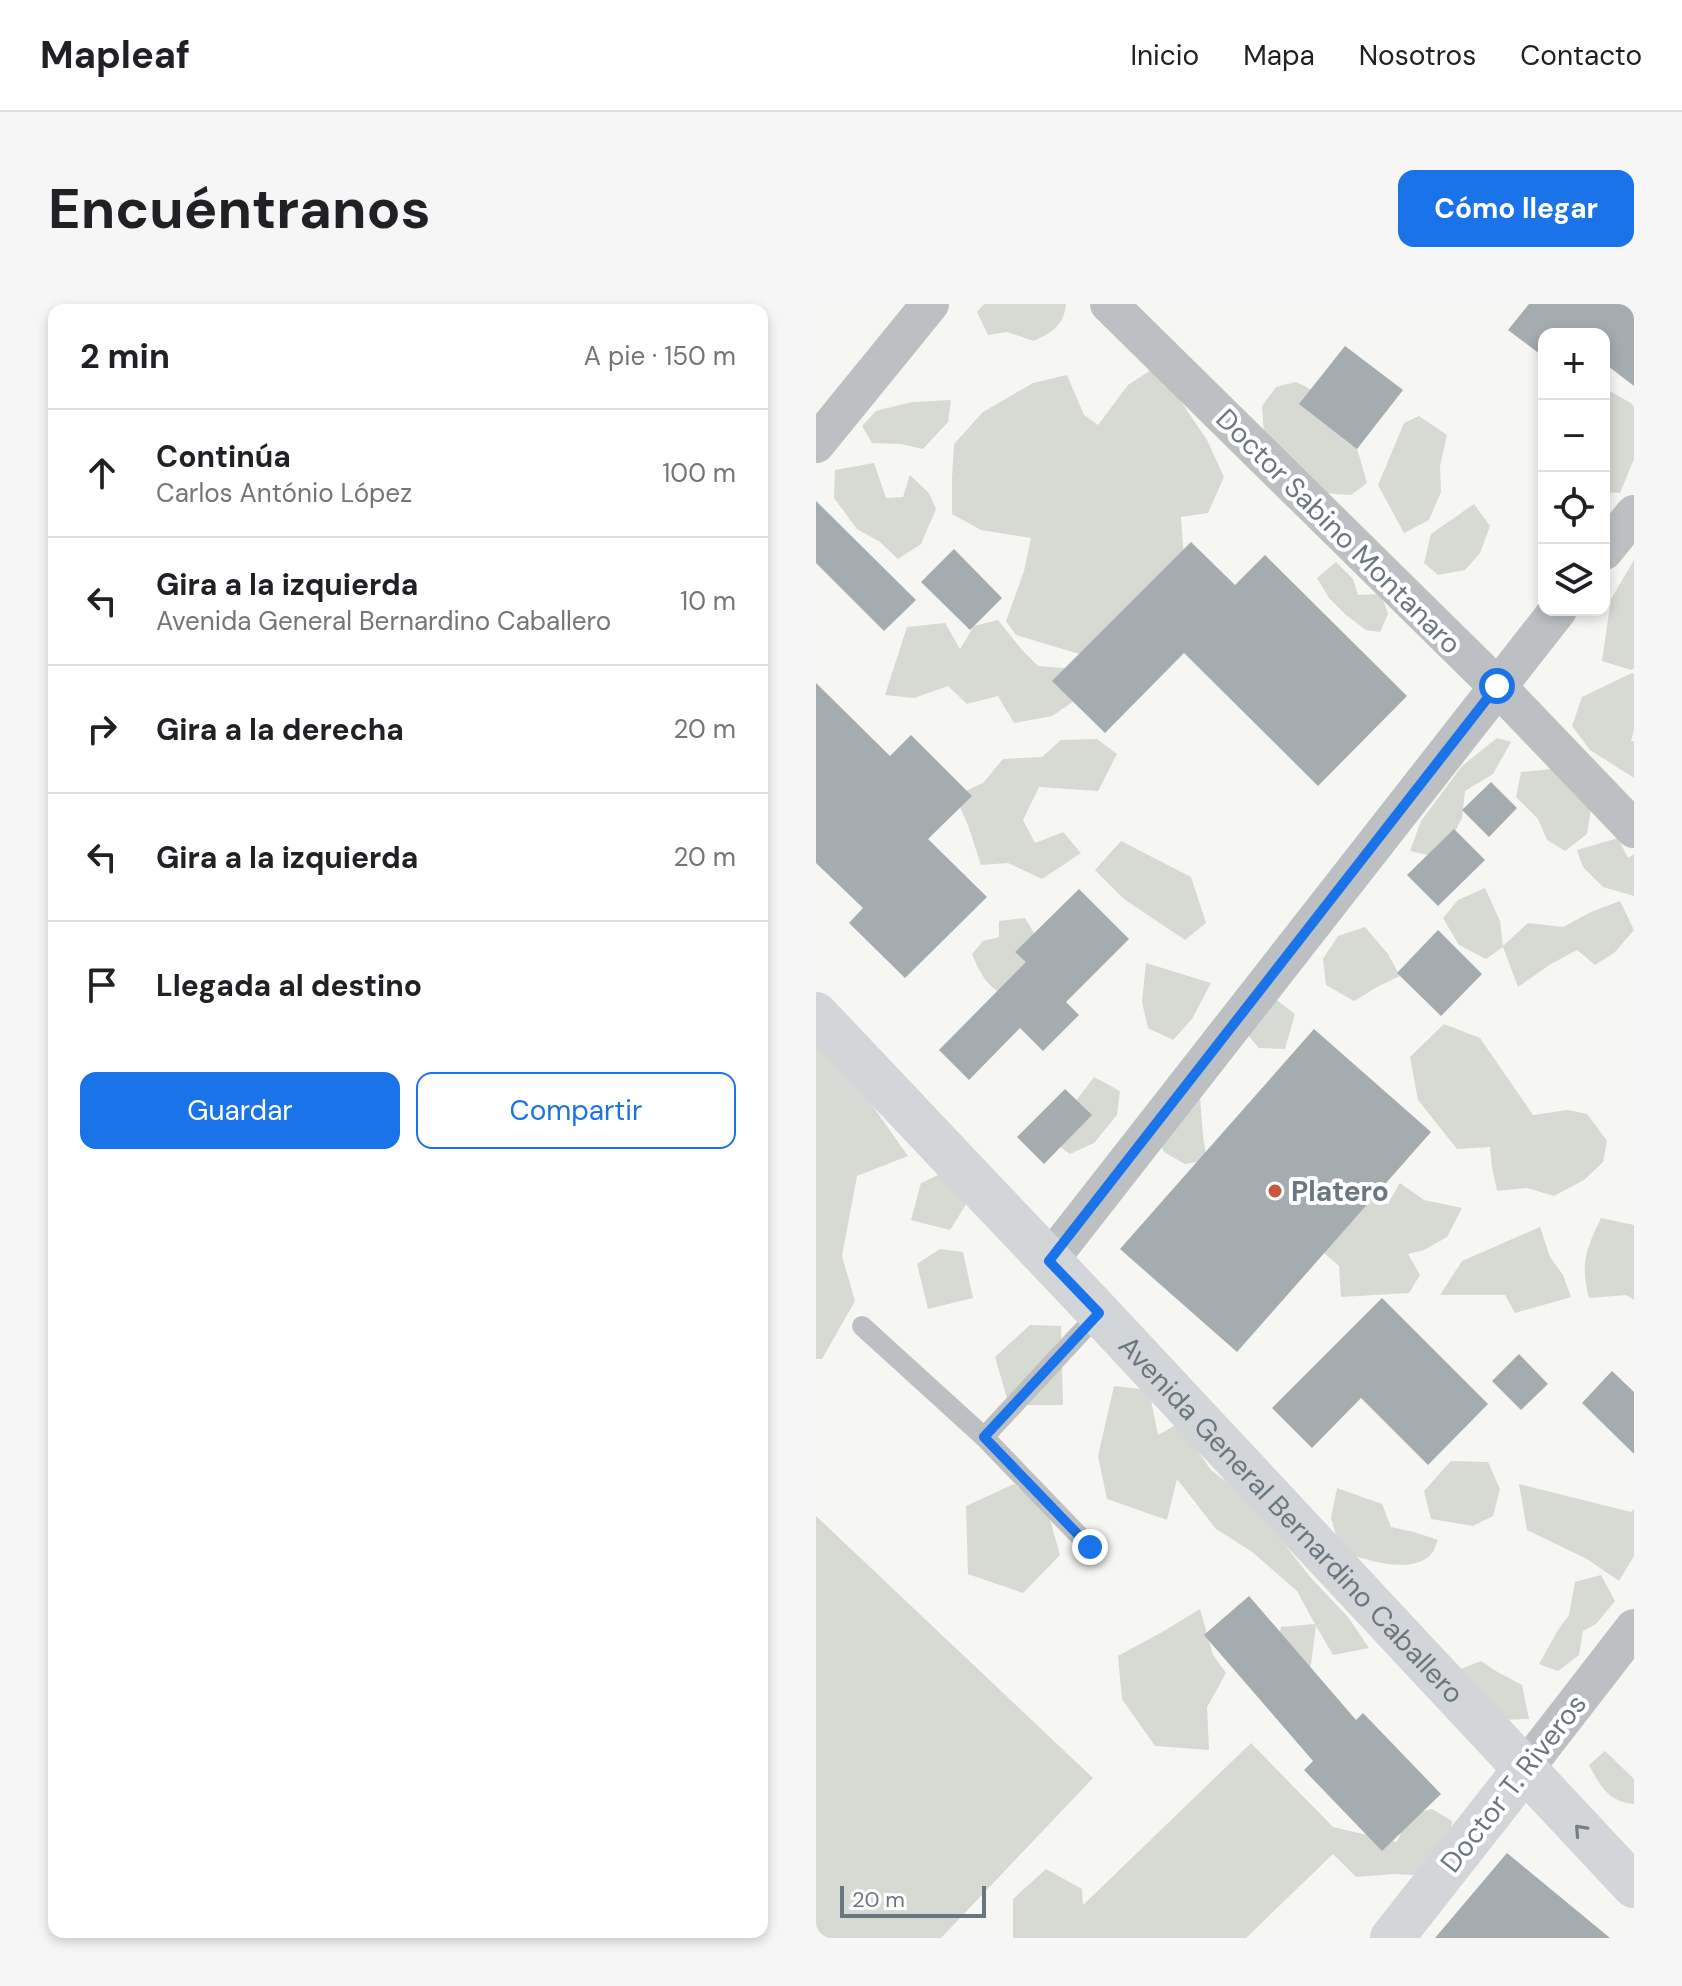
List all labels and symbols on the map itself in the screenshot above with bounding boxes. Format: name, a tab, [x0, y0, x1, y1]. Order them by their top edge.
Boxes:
street label: Doctor Sabino Montanaro	[1208, 401, 1469, 662]
route start	[1479, 668, 1515, 704]
place label: Platero	[1291, 1173, 1389, 1210]
marker: Platero	[1266, 1182, 1284, 1200]
street label: Avenida General Bernardino Caballero	[1110, 1328, 1472, 1712]
route end	[1072, 1529, 1108, 1565]
street label: Doctor T. Riveros	[1432, 1687, 1595, 1880]
one-way arrow	[1575, 1825, 1590, 1839]
scale bar	[840, 1882, 986, 1918]

